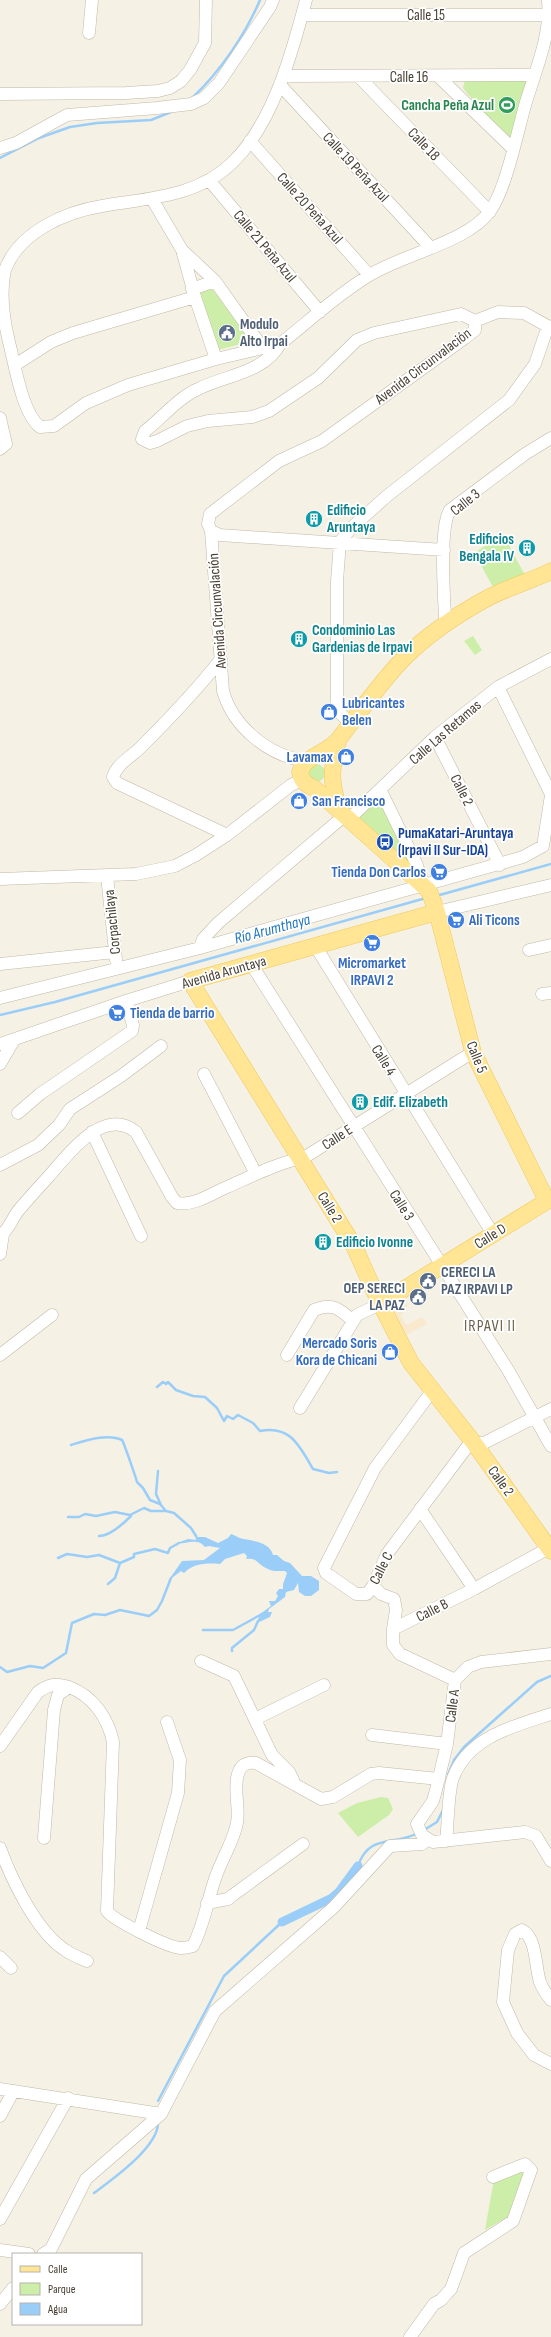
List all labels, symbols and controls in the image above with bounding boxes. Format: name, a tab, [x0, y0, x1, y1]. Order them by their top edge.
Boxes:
street label: Calle 15	[407, 6, 445, 25]
street label: Calle 16	[390, 68, 428, 87]
sports icon: Cancha Peña Azul	[497, 95, 517, 115]
place label: Cancha Peña Azul	[401, 96, 494, 115]
street label: Calle 18	[403, 124, 444, 165]
street label: Calle 19 Peña Azul	[318, 128, 393, 206]
street label: Calle 20 Peña Azul	[272, 169, 347, 248]
street label: Calle 21 Peña Azul	[229, 206, 300, 286]
place label: Modulo Alto Irpai	[239, 315, 288, 351]
public building icon: Modulo Alto Irpai	[217, 323, 237, 343]
street label: Avenida Circunvalación	[371, 324, 475, 409]
street label: Calle 3	[446, 485, 484, 520]
place label: Edificio Aruntaya	[326, 501, 375, 537]
building icon: Edificio Aruntaya	[304, 509, 324, 529]
place label: Edificios Bengala IV	[459, 530, 515, 566]
building icon: Edificios Bengala IV	[517, 538, 537, 558]
street label: Avenida Circunvalación	[204, 553, 231, 670]
place label: Condominio Las Gardenias de Irpavi	[312, 621, 412, 657]
building icon: Condominio Las Gardenias de Irpavi	[289, 629, 309, 649]
place label: Lubricantes Belen	[342, 694, 405, 730]
street label: Calle Las Retamas	[405, 696, 485, 769]
shop icon: Lubricantes Belen	[319, 702, 339, 722]
shop icon: Lavamax	[336, 747, 356, 767]
place label: Lavamax	[286, 748, 334, 767]
street label: Calle 2	[446, 771, 478, 809]
shop icon: San Francisco	[289, 791, 309, 811]
place label: San Francisco	[312, 792, 385, 811]
place label: PumaKatari-Aruntaya (Irpavi II Sur-IDA)	[398, 824, 513, 860]
bus stop icon: PumaKatari-Aruntaya (Irpavi II Sur-IDA)	[375, 832, 395, 852]
supermarket icon: Tienda Don Carlos	[429, 862, 449, 882]
place label: Tienda Don Carlos	[331, 863, 426, 882]
street label: Corpachilaya	[100, 889, 125, 955]
water label: Río Arumthaya	[232, 910, 313, 949]
supermarket icon: Ali Ticons	[446, 910, 466, 930]
place label: Ali Ticons	[468, 911, 520, 930]
supermarket icon: Micromarket IRPAVI 2	[362, 933, 382, 953]
street label: Avenida Aruntaya	[179, 951, 269, 994]
place label: Micromarket IRPAVI 2	[338, 954, 406, 990]
supermarket icon: Tienda de barrio	[107, 1003, 127, 1023]
place label: Tienda de barrio	[130, 1004, 214, 1023]
street label: Calle 5	[462, 1038, 491, 1076]
street label: Calle 4	[367, 1041, 400, 1079]
building icon: Edif. Elizabeth	[350, 1092, 370, 1112]
place label: Edif. Elizabeth	[373, 1093, 448, 1112]
street label: Calle E	[318, 1120, 356, 1154]
street label: Calle 3	[385, 1186, 418, 1224]
street label: Calle 2	[313, 1188, 346, 1226]
street label: Calle D	[471, 1219, 510, 1254]
building icon: Edificio Ivonne	[313, 1232, 333, 1252]
place label: Edificio Ivonne	[336, 1233, 413, 1252]
place label: CERECI LA PAZ IRPAVI LP	[441, 1263, 513, 1299]
public building icon: CERECI LA PAZ IRPAVI LP	[418, 1271, 438, 1291]
place label: OEP SERECI LA PAZ	[344, 1279, 405, 1315]
public building icon: OEP SERECI LA PAZ	[408, 1287, 428, 1307]
district label: IRPAVI II	[464, 1317, 516, 1336]
place label: Mercado Soris Kora de Chicani	[296, 1334, 377, 1370]
shop icon: Mercado Soris Kora de Chicani	[380, 1342, 400, 1362]
street label: Calle 2	[483, 1462, 518, 1500]
street label: Calle C	[365, 1549, 398, 1588]
street label: Calle B	[413, 1594, 452, 1627]
street label: Calle A	[441, 1688, 464, 1724]
legend	[12, 2253, 142, 2325]
text: Calle	[48, 2262, 68, 2277]
text: Parque	[48, 2282, 76, 2297]
text: Agua	[47, 2302, 68, 2317]

